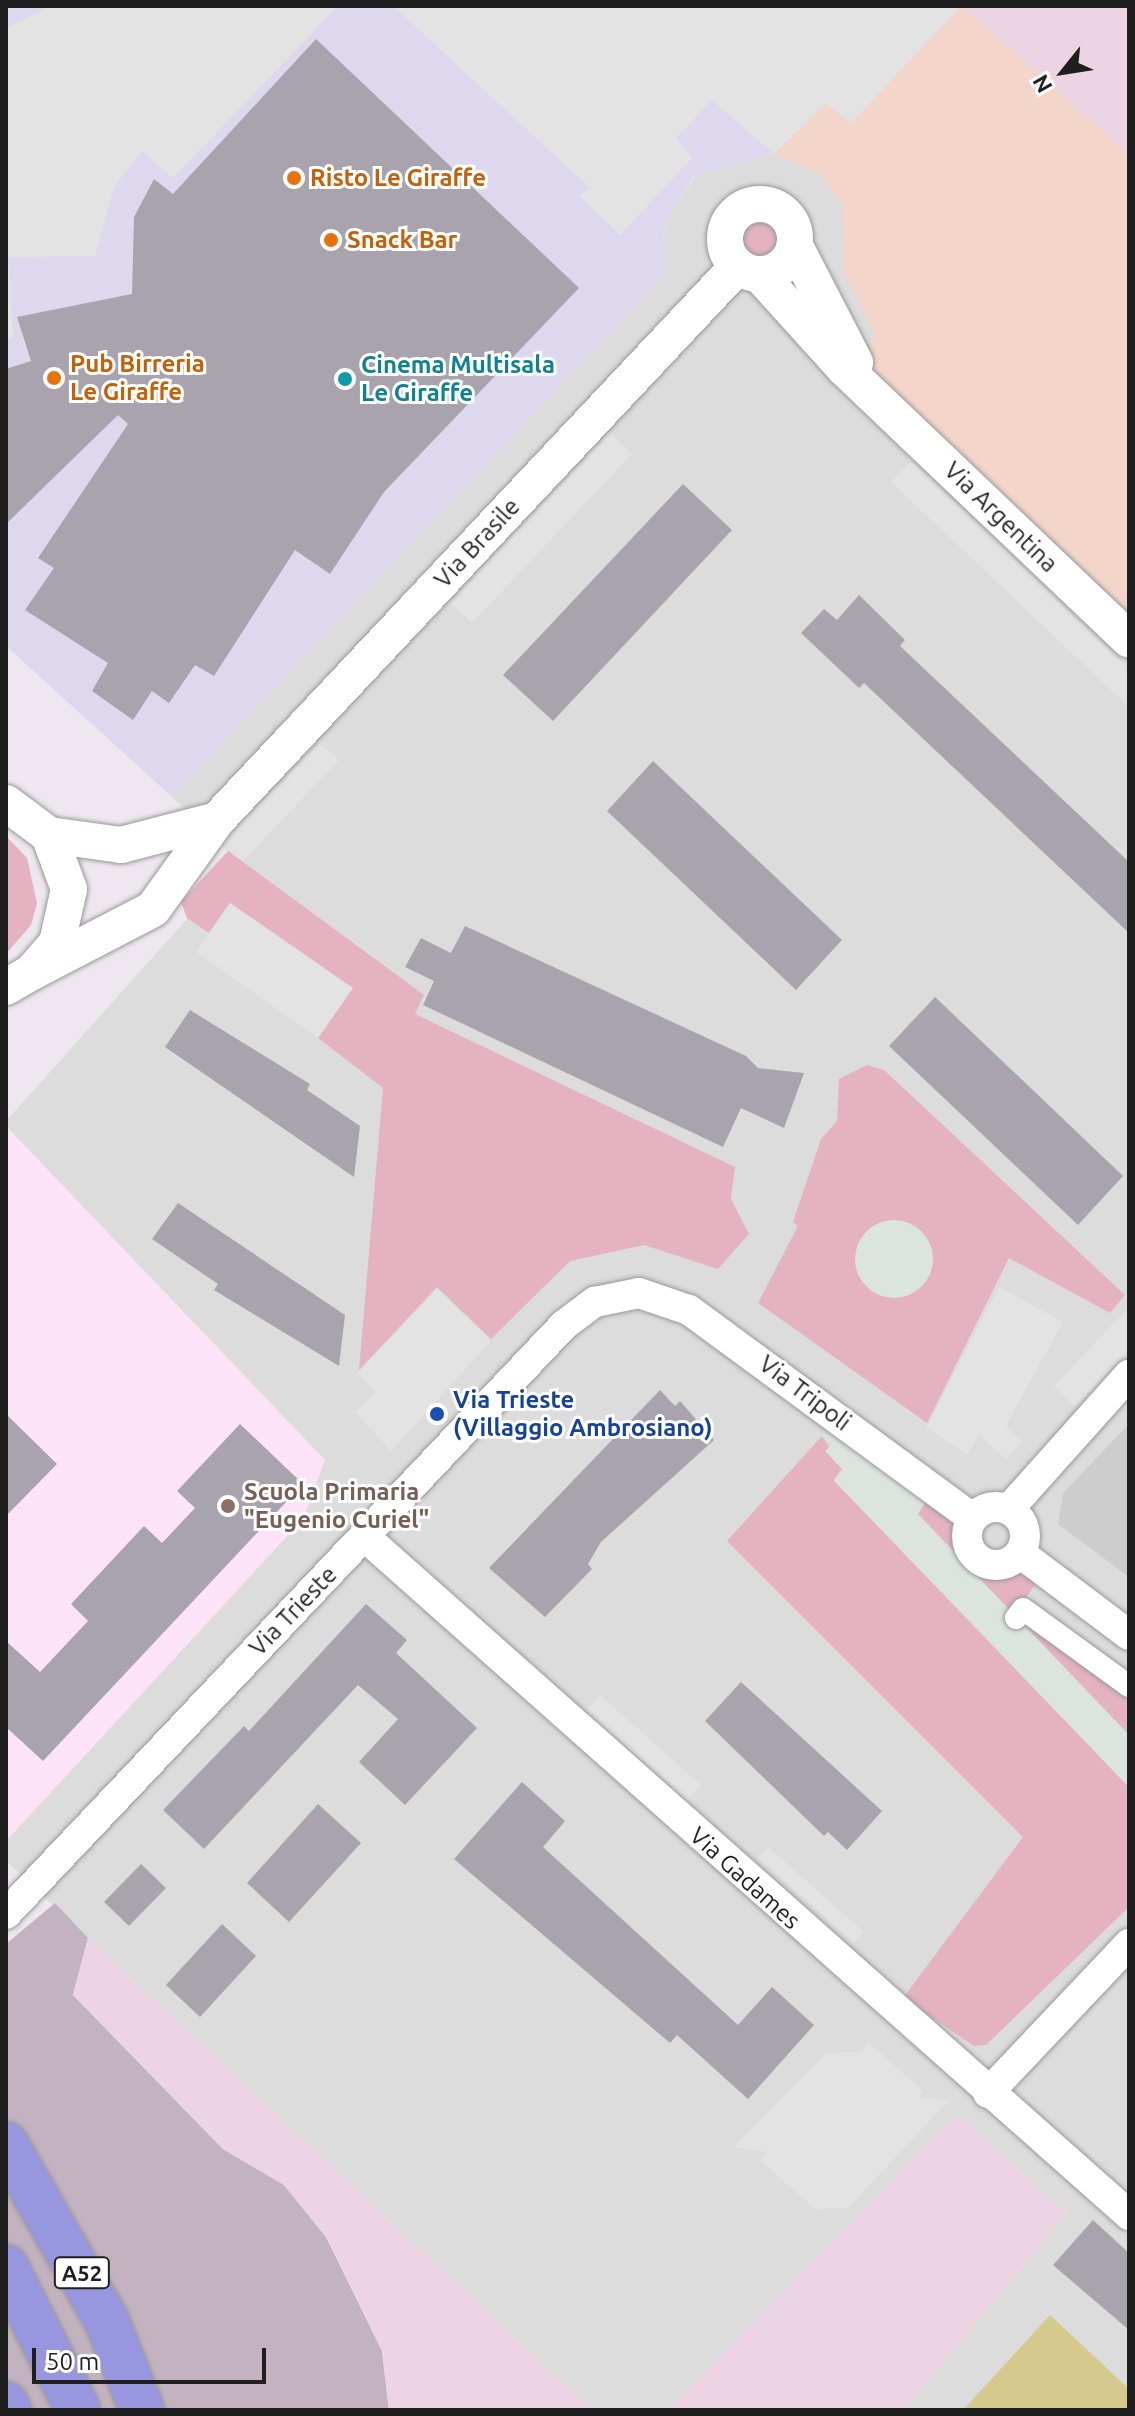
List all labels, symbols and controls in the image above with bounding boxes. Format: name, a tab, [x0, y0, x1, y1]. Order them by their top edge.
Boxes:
north arrow	[1023, 32, 1103, 112]
text: N	[1027, 71, 1057, 98]
place label: Risto Le Giraffe	[310, 164, 486, 192]
marker: Risto Le Giraffe	[285, 169, 303, 187]
place label: Snack Bar	[347, 226, 457, 254]
marker: Snack Bar	[322, 231, 340, 249]
place label: Pub Birreria Le Giraffe	[70, 350, 205, 406]
place label: Cinema Multisala Le Giraffe	[361, 351, 555, 407]
marker: Pub Birreria Le Giraffe	[45, 369, 63, 387]
marker: Cinema Multisala Le Giraffe	[336, 370, 354, 388]
street label: Via Argentina	[938, 456, 1064, 578]
street label: Via Brasile	[428, 492, 526, 594]
street label: Via Tripoli	[753, 1349, 857, 1437]
place label: Via Trieste (Villaggio Ambrosiano)	[453, 1386, 712, 1442]
marker: Via Trieste (Villaggio Ambrosiano)	[428, 1405, 446, 1423]
place label: Scuola Primaria "Eugenio Curiel"	[244, 1478, 429, 1534]
marker: Scuola Primaria "Eugenio Curiel"	[219, 1497, 237, 1515]
street label: Via Trieste	[243, 1560, 343, 1662]
street label: Via Gadames	[684, 1821, 806, 1935]
road number: A52	[52, 2255, 112, 2291]
scale bar	[36, 2332, 270, 2382]
text: 50 m	[46, 2348, 99, 2375]

